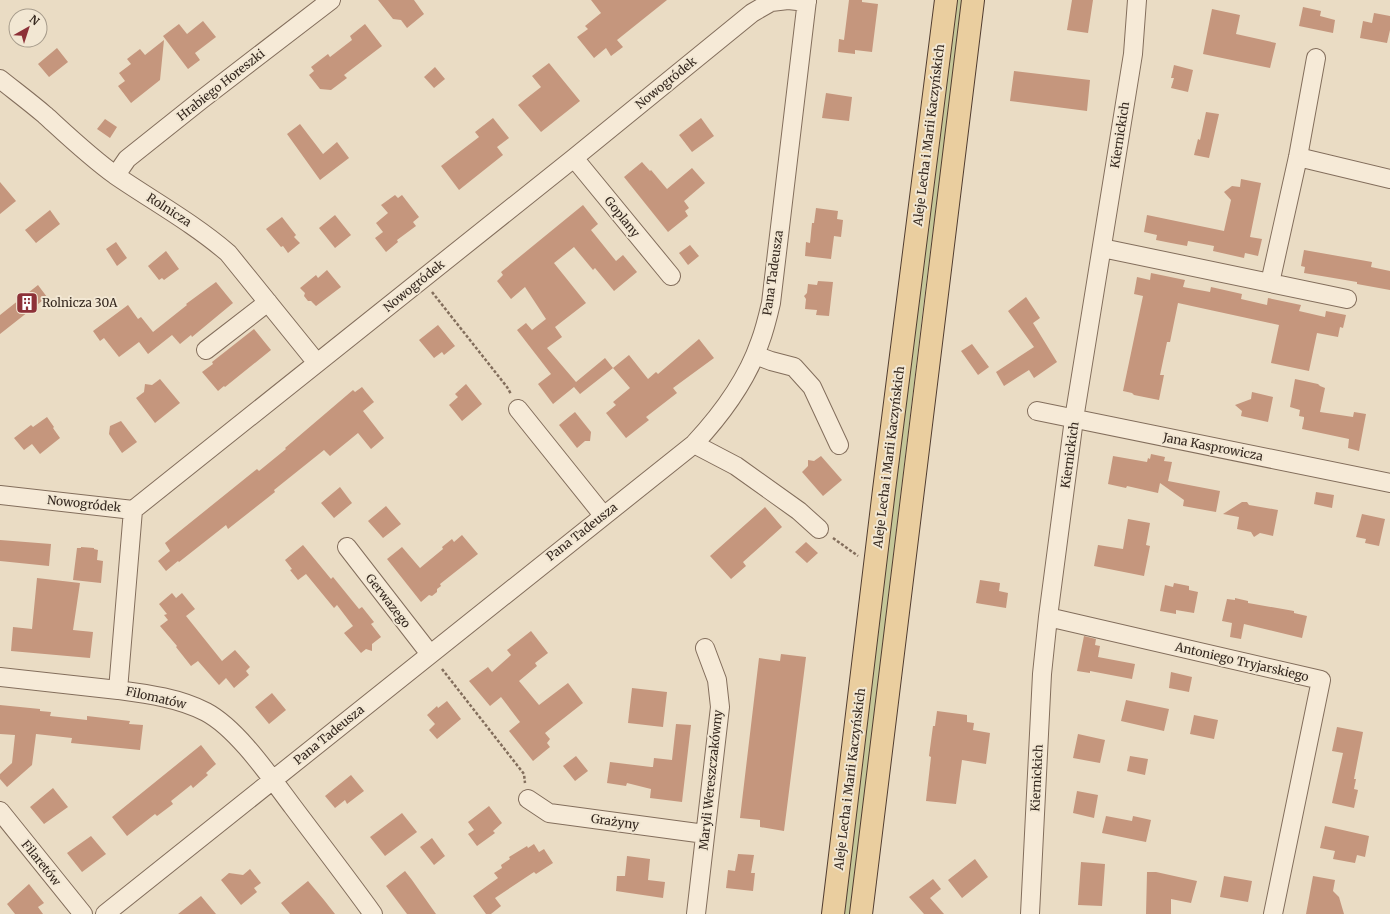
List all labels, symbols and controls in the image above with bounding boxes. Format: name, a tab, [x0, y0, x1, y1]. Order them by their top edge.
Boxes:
north arrow	[8, 8, 48, 48]
text: N	[27, 12, 42, 29]
street label: Aleje Lecha i Marii Kaczyńskich	[910, 43, 947, 228]
street label: Hrabiego Horeszki	[174, 46, 268, 123]
street label: Nowogródek	[632, 53, 700, 112]
street label: Kiernickich	[1107, 101, 1132, 169]
street label: Rolnicza	[144, 190, 195, 230]
street label: Goplany	[601, 193, 643, 240]
street label: Pana Tadeusza	[759, 229, 786, 317]
street label: Nowogródek	[380, 256, 448, 315]
building icon: Rolnicza 30A	[14, 290, 40, 316]
place label: Rolnicza 30A	[42, 295, 118, 310]
street label: Aleje Lecha i Marii Kaczyńskich	[870, 365, 907, 550]
street label: Kiernickich	[1057, 421, 1082, 489]
street label: Jana Kasprowicza	[1161, 429, 1265, 464]
street label: Nowogródek	[46, 492, 122, 515]
street label: Pana Tadeusza	[543, 499, 621, 564]
street label: Gerwazego	[363, 571, 414, 631]
street label: Antoniego Tryjarskiego	[1173, 639, 1310, 684]
street label: Filomatów	[124, 683, 189, 712]
street label: Aleje Lecha i Marii Kaczyńskich	[831, 687, 868, 872]
street label: Pana Tadeusza	[291, 701, 367, 767]
street label: Maryli Wereszczakówny	[696, 709, 725, 851]
street label: Kiernickich	[1027, 744, 1046, 812]
street label: Grażyny	[590, 811, 640, 832]
street label: Filaretów	[19, 837, 65, 889]

